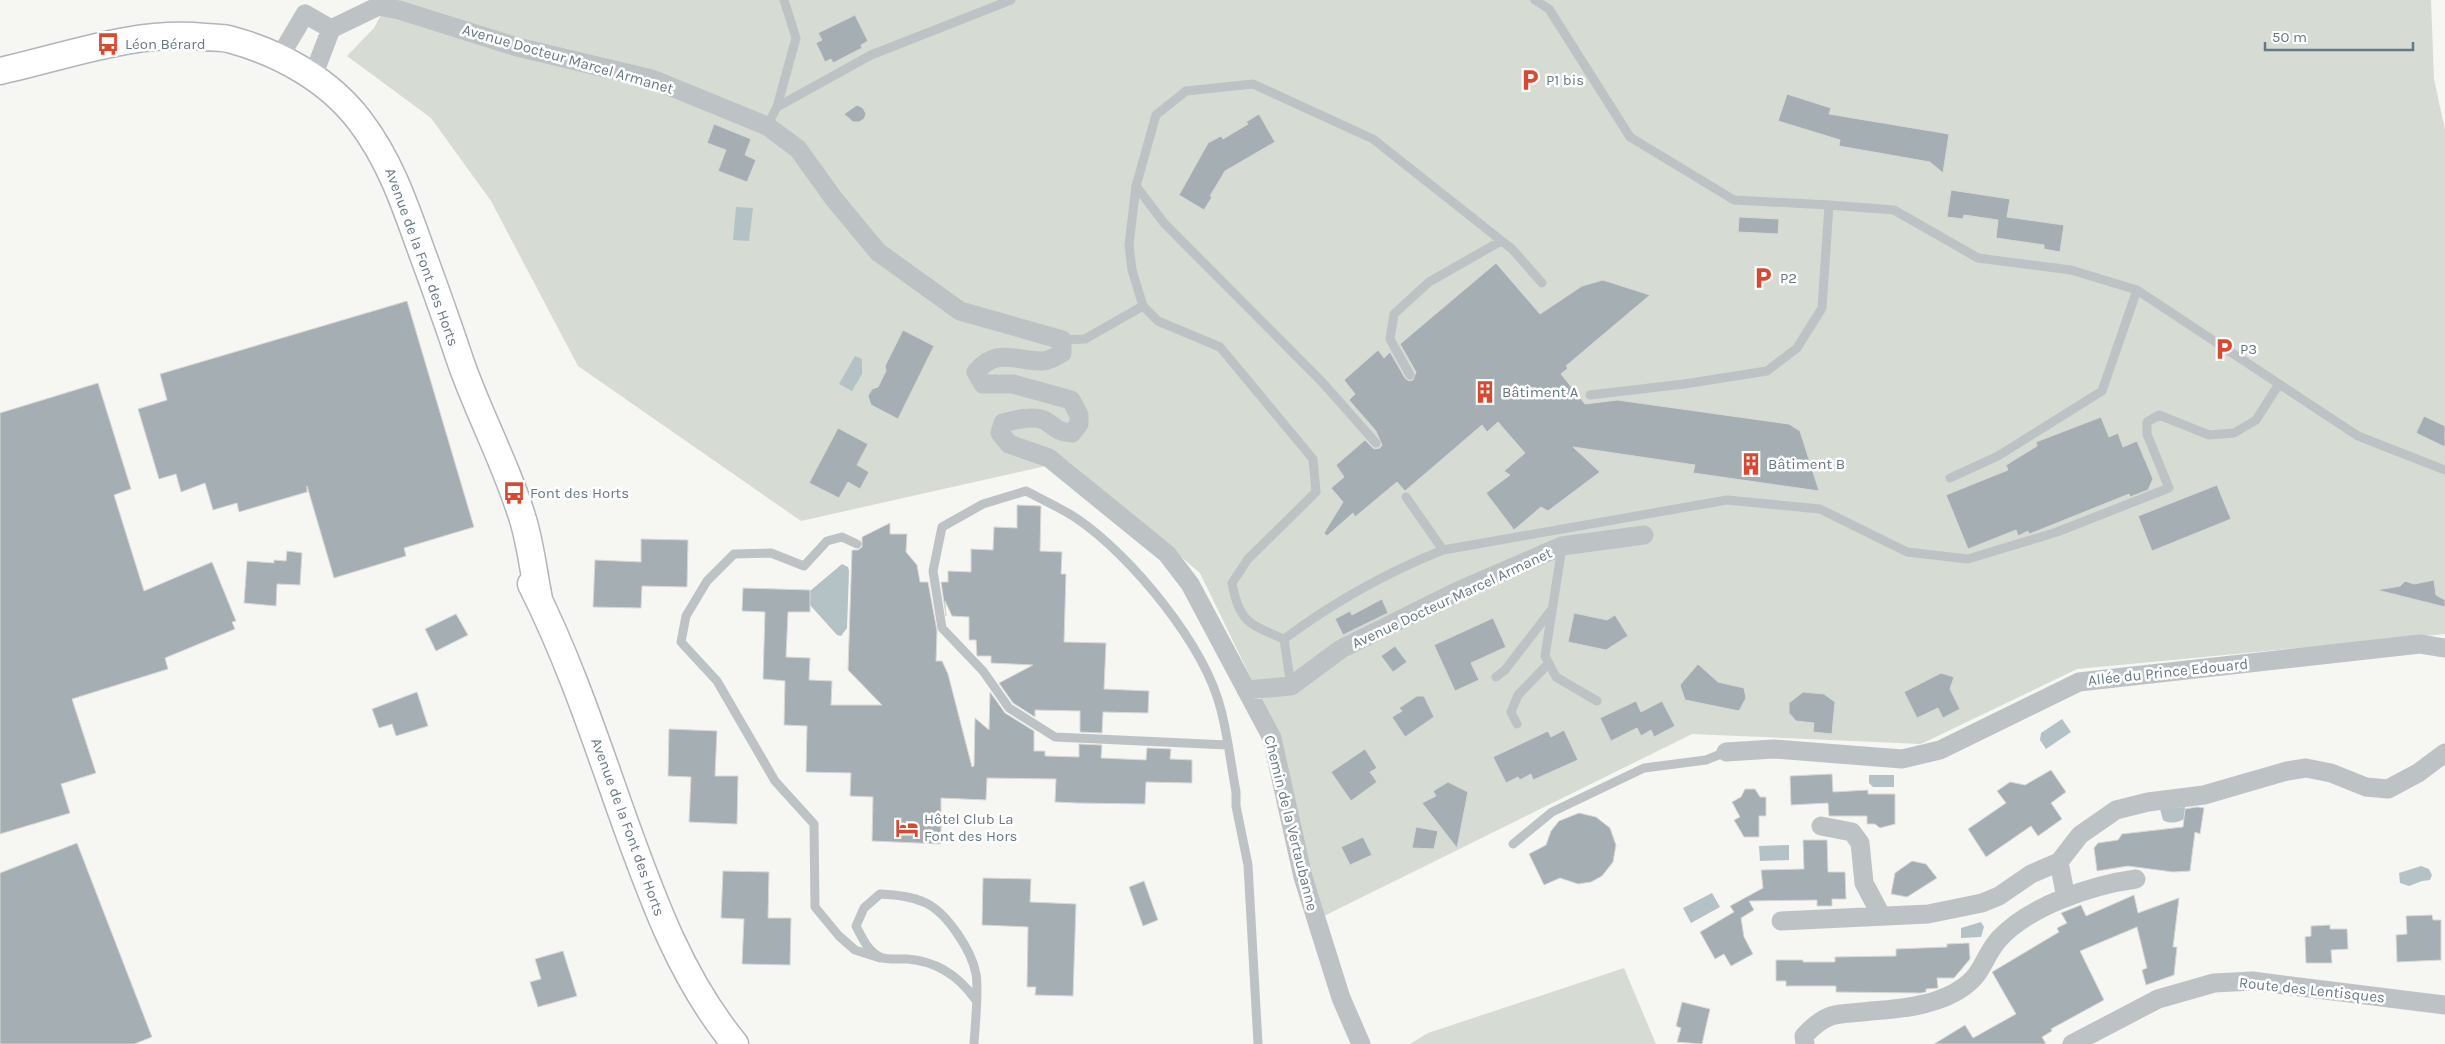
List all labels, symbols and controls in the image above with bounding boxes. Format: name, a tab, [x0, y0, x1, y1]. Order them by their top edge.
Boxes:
street label: Avenue Docteur Marcel Armanet	[461, 20, 676, 98]
scale bar	[2265, 20, 2412, 52]
text: 50 m	[2272, 28, 2307, 46]
bus stop icon: Léon Bérard	[95, 31, 121, 57]
place label: Léon Bérard	[125, 35, 206, 53]
parking icon: P1 bis	[1517, 67, 1543, 93]
place label: P1 bis	[1546, 71, 1584, 89]
street label: Avenue de la Font des Horts	[381, 165, 463, 349]
parking icon: P2	[1750, 265, 1776, 291]
place label: P2	[1780, 269, 1797, 287]
parking icon: P3	[2211, 336, 2237, 362]
place label: P3	[2240, 340, 2257, 358]
building icon: Bâtiment A	[1472, 379, 1498, 405]
place label: Bâtiment A	[1502, 383, 1579, 401]
building icon: Bâtiment B	[1738, 451, 1764, 477]
place label: Bâtiment B	[1768, 455, 1845, 473]
bus stop icon: Font des Horts	[501, 480, 527, 506]
place label: Font des Horts	[530, 484, 629, 502]
street label: Avenue Docteur Marcel Armanet	[1349, 544, 1555, 652]
street label: Allée du Prince Edouard	[2087, 655, 2249, 689]
street label: Chemin de la Vertaubanne	[1260, 733, 1322, 913]
street label: Avenue de la Font des Horts	[587, 735, 669, 919]
place label: Hôtel Club La Font des Hors	[924, 810, 1017, 845]
hotel icon: Hôtel Club La Font des Hors	[894, 815, 920, 841]
street label: Route des Lentisques	[2238, 973, 2386, 1007]

